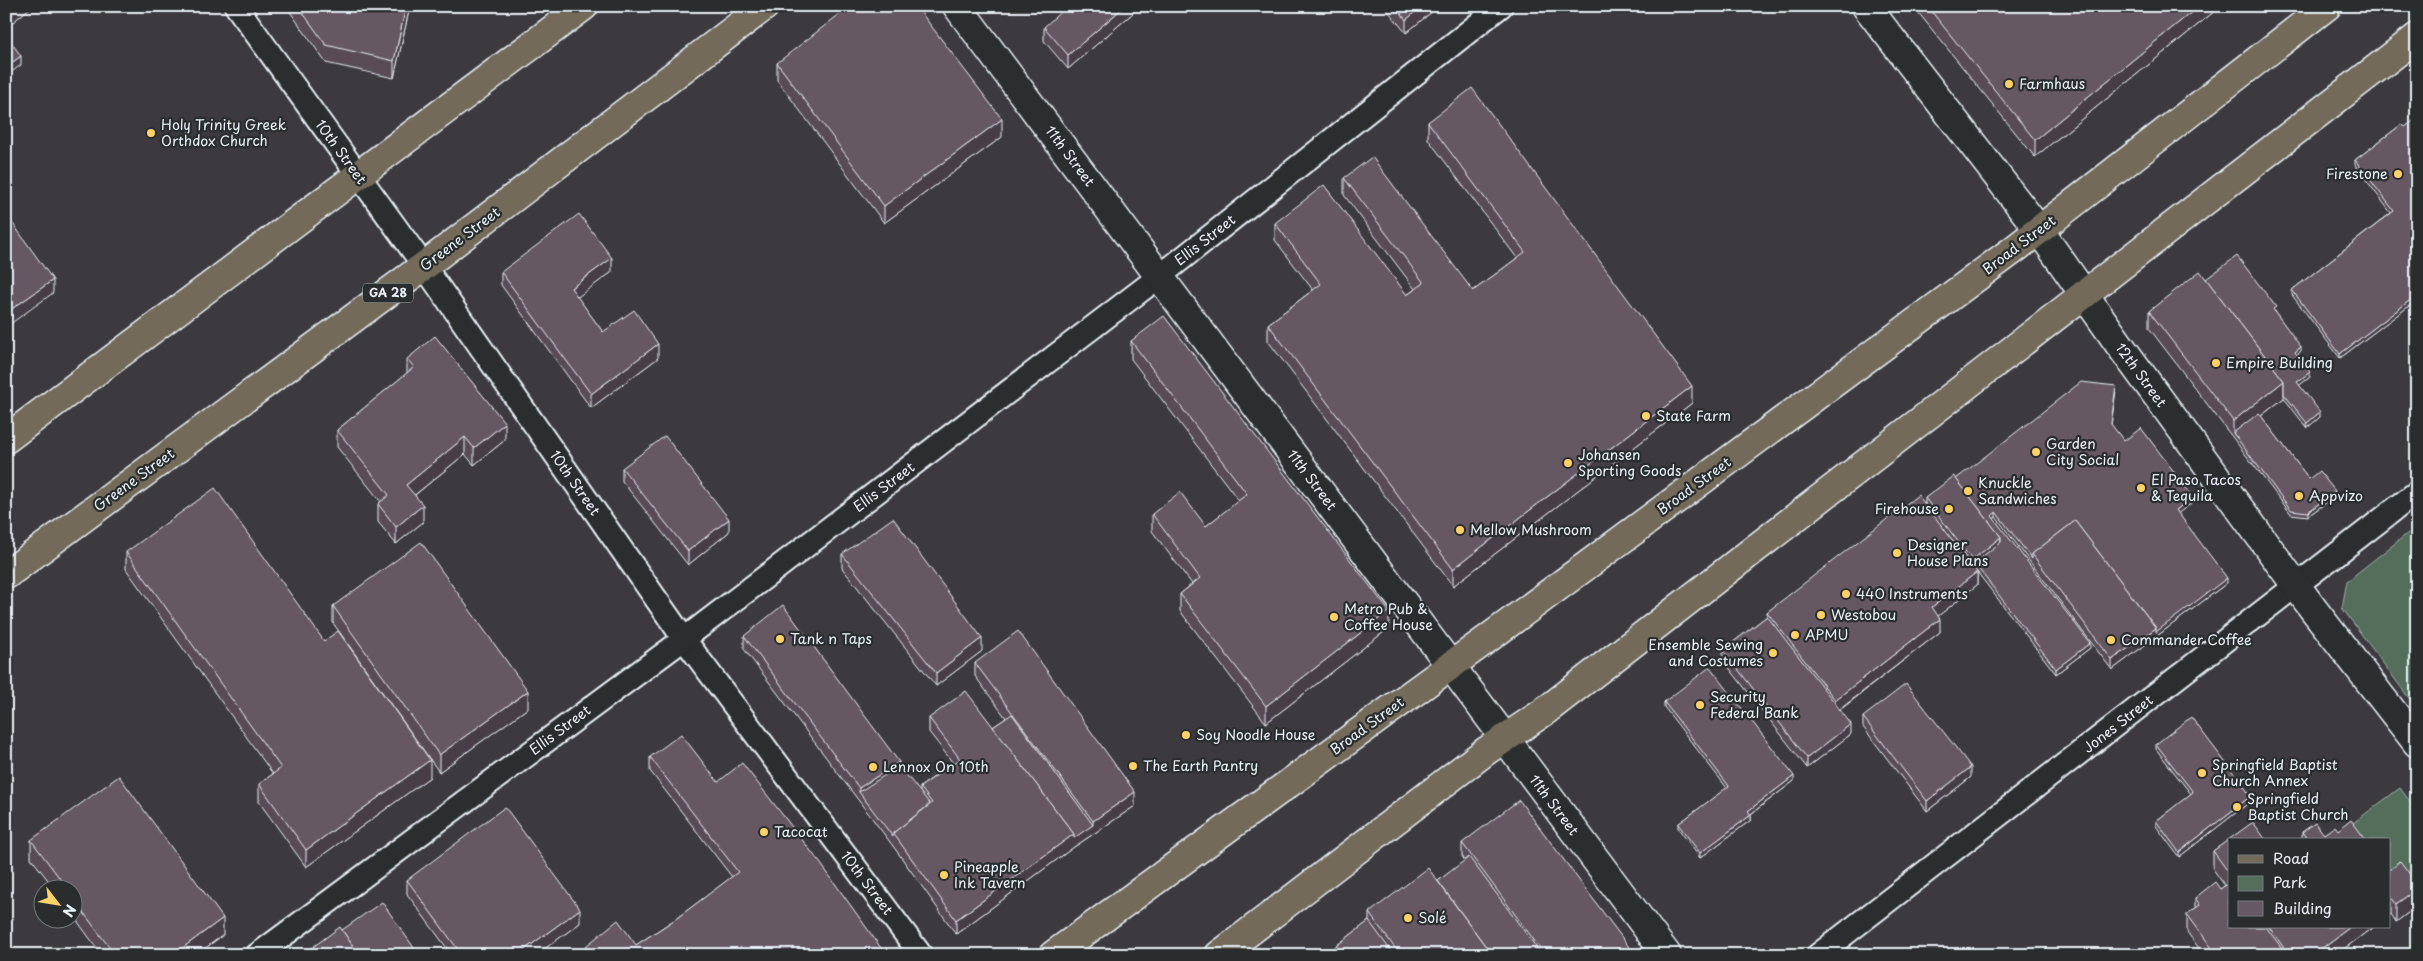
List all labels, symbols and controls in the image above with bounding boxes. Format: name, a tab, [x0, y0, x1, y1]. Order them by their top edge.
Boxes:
place label: Farmhaus	[2019, 73, 2085, 94]
marker: Farmhaus	[2003, 78, 2015, 90]
place label: Holy Trinity Greek Orthdox Church	[161, 114, 287, 151]
street label: 10th Street	[311, 115, 372, 189]
street label: 11th Street	[1041, 121, 1100, 191]
marker: Holy Trinity Greek Orthdox Church	[145, 127, 157, 139]
place label: Firestone	[2326, 163, 2388, 184]
marker: Firestone	[2392, 168, 2404, 180]
street label: Greene Street	[415, 201, 504, 276]
street label: Ellis Street	[1170, 209, 1240, 270]
street label: Broad Street	[1978, 210, 2060, 279]
road number: GA 28	[363, 284, 413, 302]
street label: 12th Street	[2111, 338, 2172, 412]
place label: Empire Building	[2226, 352, 2333, 373]
marker: Empire Building	[2210, 357, 2222, 369]
place label: State Farm	[1656, 405, 1731, 426]
marker: State Farm	[1640, 410, 1652, 422]
place label: Garden City Social	[2046, 433, 2119, 470]
street label: Greene Street	[89, 443, 179, 516]
place label: Johansen Sporting Goods	[1578, 444, 1681, 481]
street label: 11th Street	[1283, 445, 1342, 515]
street label: 10th Street	[545, 446, 606, 520]
marker: Garden City Social	[2030, 446, 2042, 458]
street label: Broad Street	[1652, 451, 1735, 520]
street label: Ellis Street	[848, 456, 919, 517]
marker: Johansen Sporting Goods	[1562, 457, 1574, 469]
place label: El Paso Tacos & Tequila	[2151, 469, 2241, 506]
place label: Knuckle Sandwiches	[1978, 472, 2057, 509]
marker: El Paso Tacos & Tequila	[2135, 482, 2147, 494]
marker: Knuckle Sandwiches	[1962, 485, 1974, 497]
place label: Appvizo	[2309, 485, 2363, 506]
marker: Appvizo	[2293, 490, 2305, 502]
place label: Firehouse	[1875, 498, 1939, 519]
marker: Firehouse	[1943, 503, 1955, 515]
place label: Mellow Mushroom	[1470, 519, 1592, 540]
marker: Mellow Mushroom	[1454, 524, 1466, 536]
place label: Designer House Plans	[1907, 534, 1988, 571]
marker: Designer House Plans	[1891, 547, 1903, 559]
place label: 440 Instruments	[1856, 583, 1968, 604]
marker: 440 Instruments	[1840, 588, 1852, 600]
place label: Metro Pub & Coffee House	[1344, 598, 1433, 635]
place label: Westobou	[1831, 604, 1896, 625]
marker: Westobou	[1815, 609, 1827, 621]
marker: Metro Pub & Coffee House	[1328, 611, 1340, 623]
place label: APMU	[1805, 624, 1848, 645]
place label: Tank n Taps	[790, 628, 872, 649]
marker: APMU	[1789, 629, 1801, 641]
place label: Commander Coffee	[2121, 629, 2252, 650]
marker: Tank n Taps	[774, 633, 786, 645]
place label: Ensemble Sewing and Costumes	[1648, 634, 1763, 671]
marker: Commander Coffee	[2105, 634, 2117, 646]
marker: Ensemble Sewing and Costumes	[1767, 647, 1779, 659]
place label: Security Federal Bank	[1710, 686, 1799, 723]
street label: Jones Street	[2078, 689, 2158, 758]
street label: Broad Street	[1325, 691, 1408, 760]
street label: Ellis Street	[524, 699, 595, 760]
marker: Security Federal Bank	[1694, 699, 1706, 711]
place label: Soy Noodle House	[1196, 724, 1316, 745]
marker: Soy Noodle House	[1180, 729, 1192, 741]
place label: Springfield Baptist Church Annex	[2212, 754, 2338, 791]
place label: The Earth Pantry	[1143, 755, 1258, 776]
place label: Lennox On 10th	[883, 756, 989, 777]
marker: The Earth Pantry	[1127, 760, 1139, 772]
marker: Lennox On 10th	[867, 761, 879, 773]
marker: Springfield Baptist Church Annex	[2196, 767, 2208, 779]
street label: 11th Street	[1525, 770, 1584, 840]
place label: Springfield Baptist Church	[2247, 788, 2348, 825]
marker: Springfield Baptist Church	[2231, 801, 2243, 813]
place label: Tacocat	[774, 821, 828, 842]
marker: Tacocat	[758, 826, 770, 838]
legend	[2228, 838, 2390, 928]
street label: 10th Street	[836, 846, 899, 919]
text: Road	[2273, 846, 2309, 869]
place label: Pineapple Ink Tavern	[954, 856, 1026, 893]
marker: Pineapple Ink Tavern	[938, 869, 950, 881]
text: Park	[2273, 870, 2307, 893]
north arrow	[32, 878, 82, 928]
text: Building	[2273, 896, 2332, 919]
text: N	[58, 901, 81, 921]
place label: Solé	[1418, 907, 1447, 928]
marker: Solé	[1402, 912, 1414, 924]

